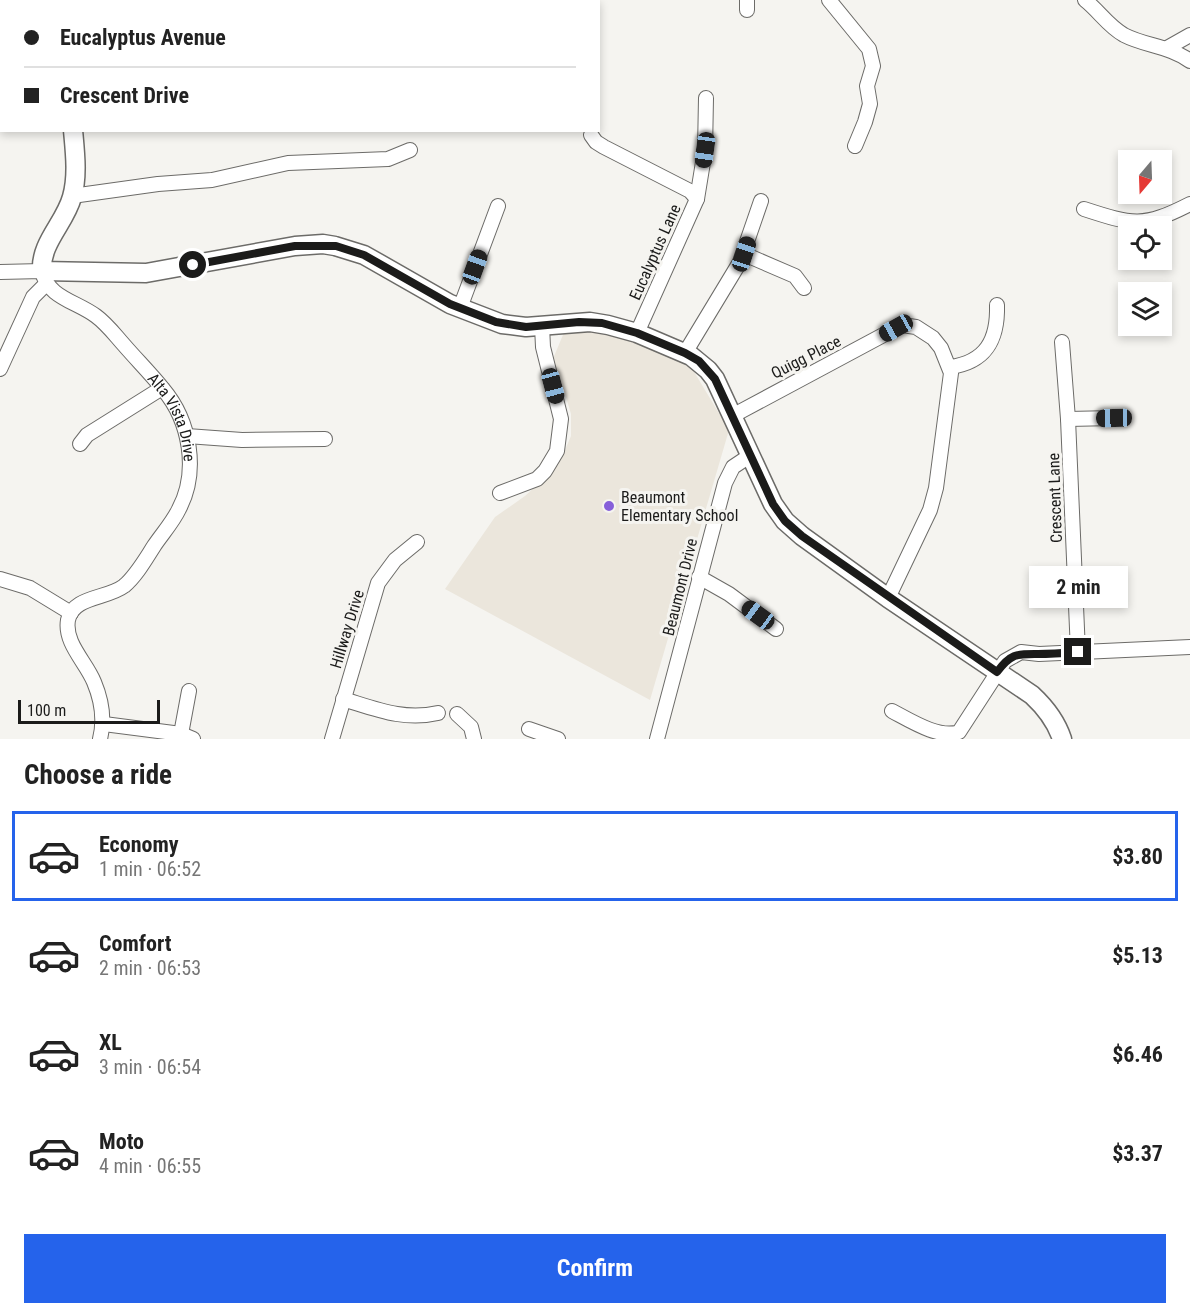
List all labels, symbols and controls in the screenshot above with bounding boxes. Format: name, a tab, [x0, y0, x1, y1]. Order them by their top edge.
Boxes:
text: Eucalyptus Avenue	[60, 25, 226, 50]
text: Crescent Drive	[60, 83, 189, 108]
car	[694, 131, 716, 169]
north arrow	[1118, 150, 1172, 204]
map controls	[1118, 150, 1172, 336]
street label: Eucalyptus Lane	[625, 201, 685, 303]
button: locate	[1118, 216, 1172, 270]
car	[730, 234, 758, 274]
car	[460, 247, 490, 287]
route start	[179, 251, 206, 278]
button: layers	[1118, 282, 1172, 336]
car	[876, 311, 916, 345]
street label: Quigg Place	[768, 331, 844, 383]
car	[540, 366, 566, 406]
street label: Alta Vista Drive	[144, 369, 199, 462]
car	[1096, 409, 1132, 427]
street label: Crescent Lane	[1044, 453, 1066, 543]
place label: Beaumont Elementary School	[621, 488, 738, 525]
marker: Beaumont Elementary School	[602, 499, 616, 513]
street label: Beaumont Drive	[659, 536, 701, 638]
callout: 2 min	[1028, 565, 1128, 607]
text: 2 min	[1056, 575, 1101, 599]
street label: Hillway Drive	[326, 587, 368, 671]
car	[738, 597, 778, 633]
route end	[1064, 638, 1091, 665]
scale bar	[18, 697, 160, 724]
text: 100 m	[27, 701, 66, 720]
text: Choose a ride	[24, 759, 172, 791]
icon: car	[27, 829, 81, 883]
text: Economy	[99, 832, 179, 857]
text: $3.80	[1112, 844, 1163, 869]
text: 1 min · 06:52	[99, 857, 201, 881]
icon: car	[27, 928, 81, 982]
text: Comfort	[99, 931, 172, 956]
text: $5.13	[1112, 943, 1163, 968]
text: 2 min · 06:53	[99, 956, 201, 980]
icon: car	[27, 1027, 81, 1081]
text: XL	[99, 1030, 122, 1055]
text: $6.46	[1112, 1042, 1163, 1067]
text: 3 min · 06:54	[99, 1055, 201, 1079]
icon: car	[27, 1126, 81, 1180]
text: Moto	[99, 1129, 144, 1154]
text: $3.37	[1112, 1141, 1163, 1166]
text: 4 min · 06:55	[99, 1154, 201, 1178]
button: Confirm	[24, 1234, 1166, 1303]

